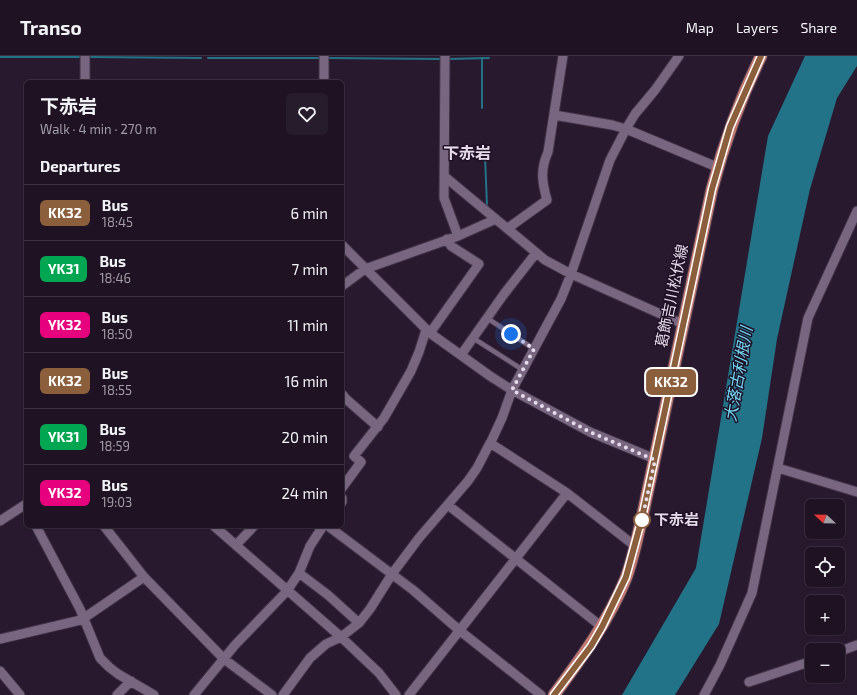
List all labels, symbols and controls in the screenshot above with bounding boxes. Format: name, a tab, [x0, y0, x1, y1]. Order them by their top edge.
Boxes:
text: Transo	[20, 16, 82, 39]
text: Map	[686, 19, 714, 36]
text: Layers	[736, 19, 778, 36]
text: Share	[800, 19, 837, 36]
button: heart	[286, 93, 328, 135]
text: 下赤岩	[40, 94, 97, 117]
text: Walk · 4 min · 270 m	[40, 121, 157, 137]
district label: 下赤岩	[443, 143, 491, 162]
text: Departures	[40, 157, 120, 175]
text: Bus	[102, 196, 128, 214]
text: KK32	[48, 204, 82, 221]
text: 6 min	[290, 204, 328, 222]
text: 18:45	[102, 214, 133, 230]
street label: 葛飾吉川松伏線	[651, 243, 691, 349]
text: Bus	[99, 252, 126, 270]
text: YK31	[48, 260, 79, 277]
text: 7 min	[291, 260, 328, 278]
text: 18:46	[99, 270, 131, 286]
text: Bus	[102, 308, 128, 326]
text: YK32	[48, 316, 82, 333]
text: 11 min	[287, 316, 328, 334]
water label: 大落古利根川	[720, 323, 756, 423]
your location	[501, 324, 521, 344]
text: 18:50	[102, 326, 132, 342]
text: Bus	[102, 364, 128, 382]
line badge: KK32	[643, 369, 699, 395]
text: KK32	[48, 372, 82, 389]
text: 16 min	[285, 372, 328, 390]
text: KK32	[654, 373, 688, 390]
text: 18:55	[102, 382, 132, 398]
text: Bus	[99, 420, 126, 438]
text: YK31	[48, 428, 79, 445]
text: 20 min	[282, 428, 328, 446]
text: 18:59	[99, 438, 130, 454]
text: Bus	[102, 476, 128, 494]
text: YK32	[48, 484, 82, 501]
text: 24 min	[281, 484, 328, 502]
text: 19:03	[102, 494, 132, 510]
north arrow	[805, 499, 845, 539]
map controls	[805, 499, 845, 683]
place label: 下赤岩	[654, 510, 699, 528]
marker: 下赤岩	[633, 511, 651, 529]
button: locate	[805, 547, 845, 587]
button: +	[805, 595, 845, 635]
button: −	[805, 643, 845, 683]

